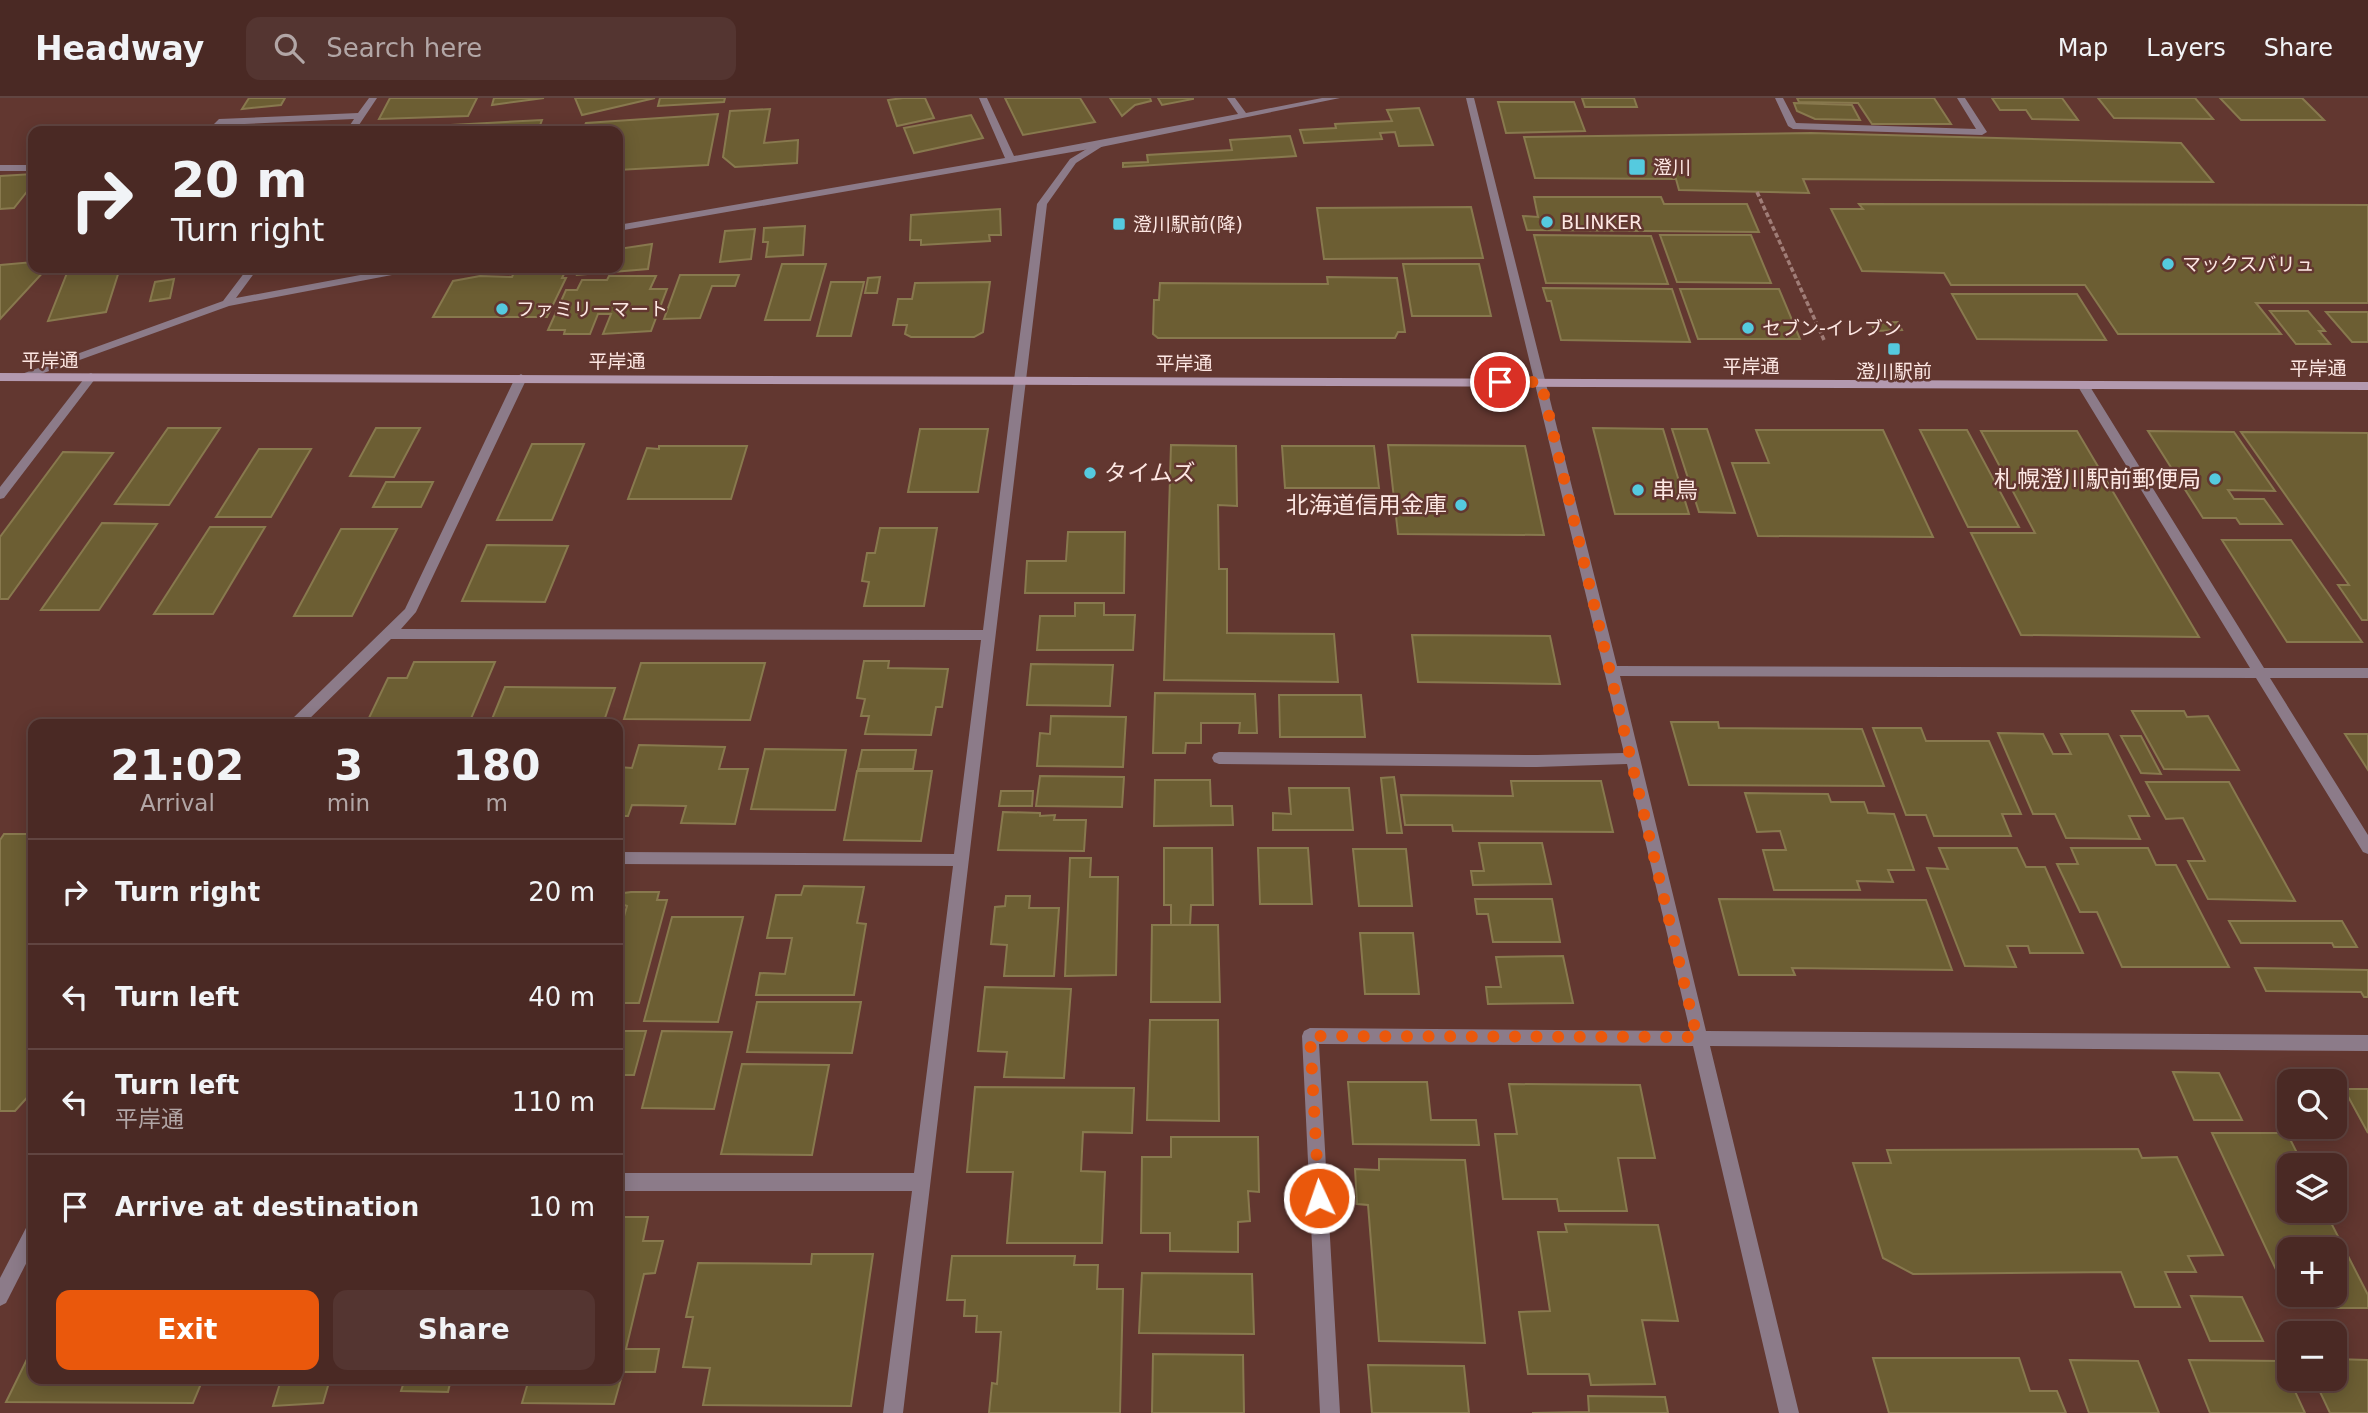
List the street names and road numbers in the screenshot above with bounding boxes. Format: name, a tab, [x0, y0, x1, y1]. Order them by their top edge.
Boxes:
street label: 平岸通	[21, 349, 79, 371]
street label: 平岸通	[588, 350, 646, 372]
street label: 平岸通	[1155, 352, 1213, 374]
street label: 平岸通	[1722, 355, 1780, 377]
street label: 平岸通	[2289, 357, 2347, 379]

